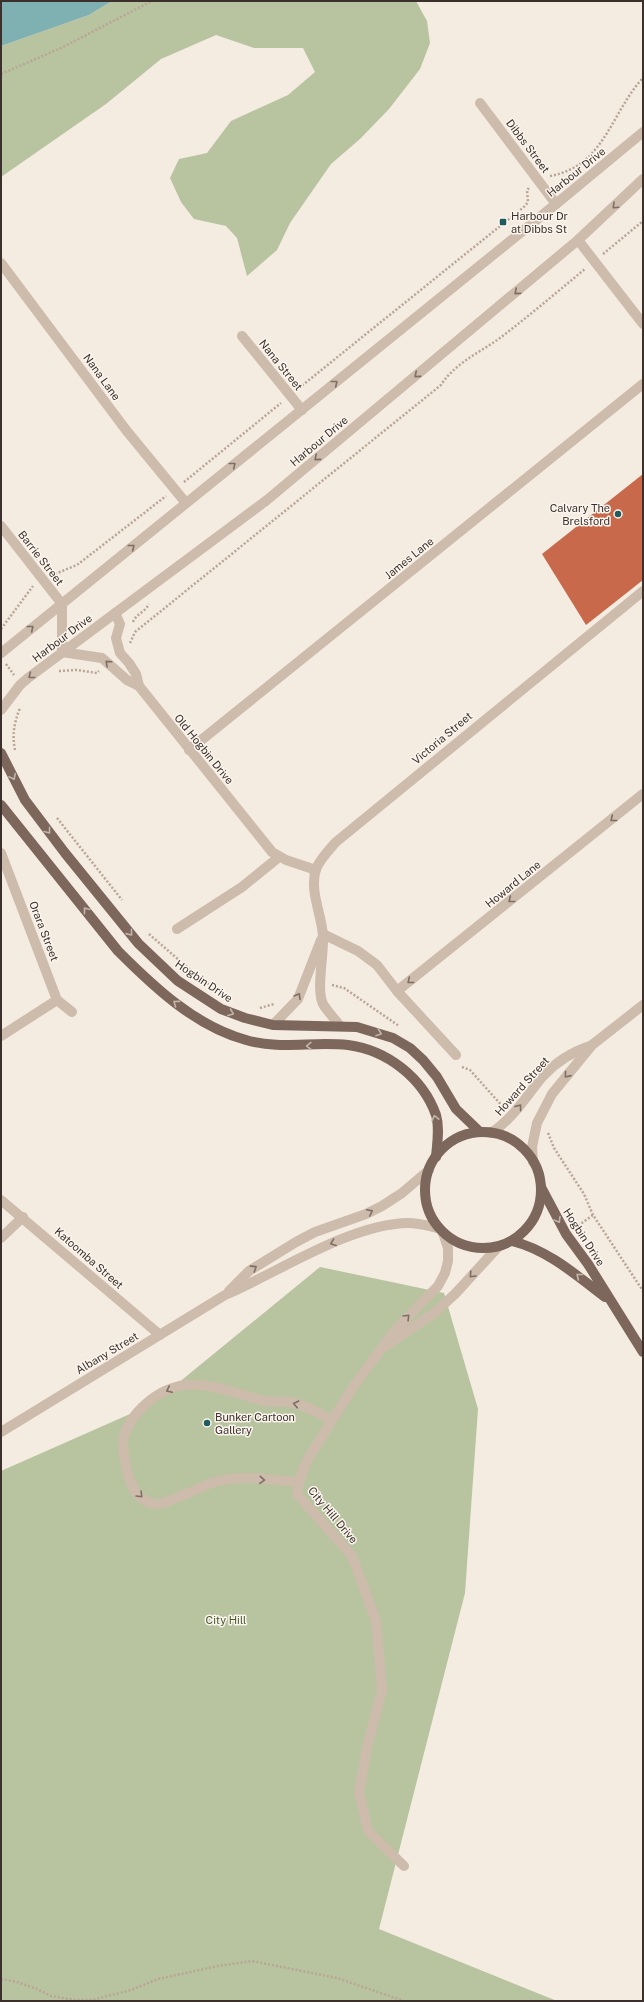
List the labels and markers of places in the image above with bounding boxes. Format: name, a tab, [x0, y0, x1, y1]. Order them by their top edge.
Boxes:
place label: Harbour Dr at Dibbs St	[511, 210, 568, 235]
marker: Harbour Dr at Dibbs St	[498, 217, 508, 227]
place label: Calvary The Brelsford	[550, 502, 610, 527]
marker: Calvary The Brelsford	[613, 509, 623, 519]
place label: Bunker Cartoon Gallery	[215, 1411, 295, 1436]
marker: Bunker Cartoon Gallery	[202, 1418, 212, 1428]

